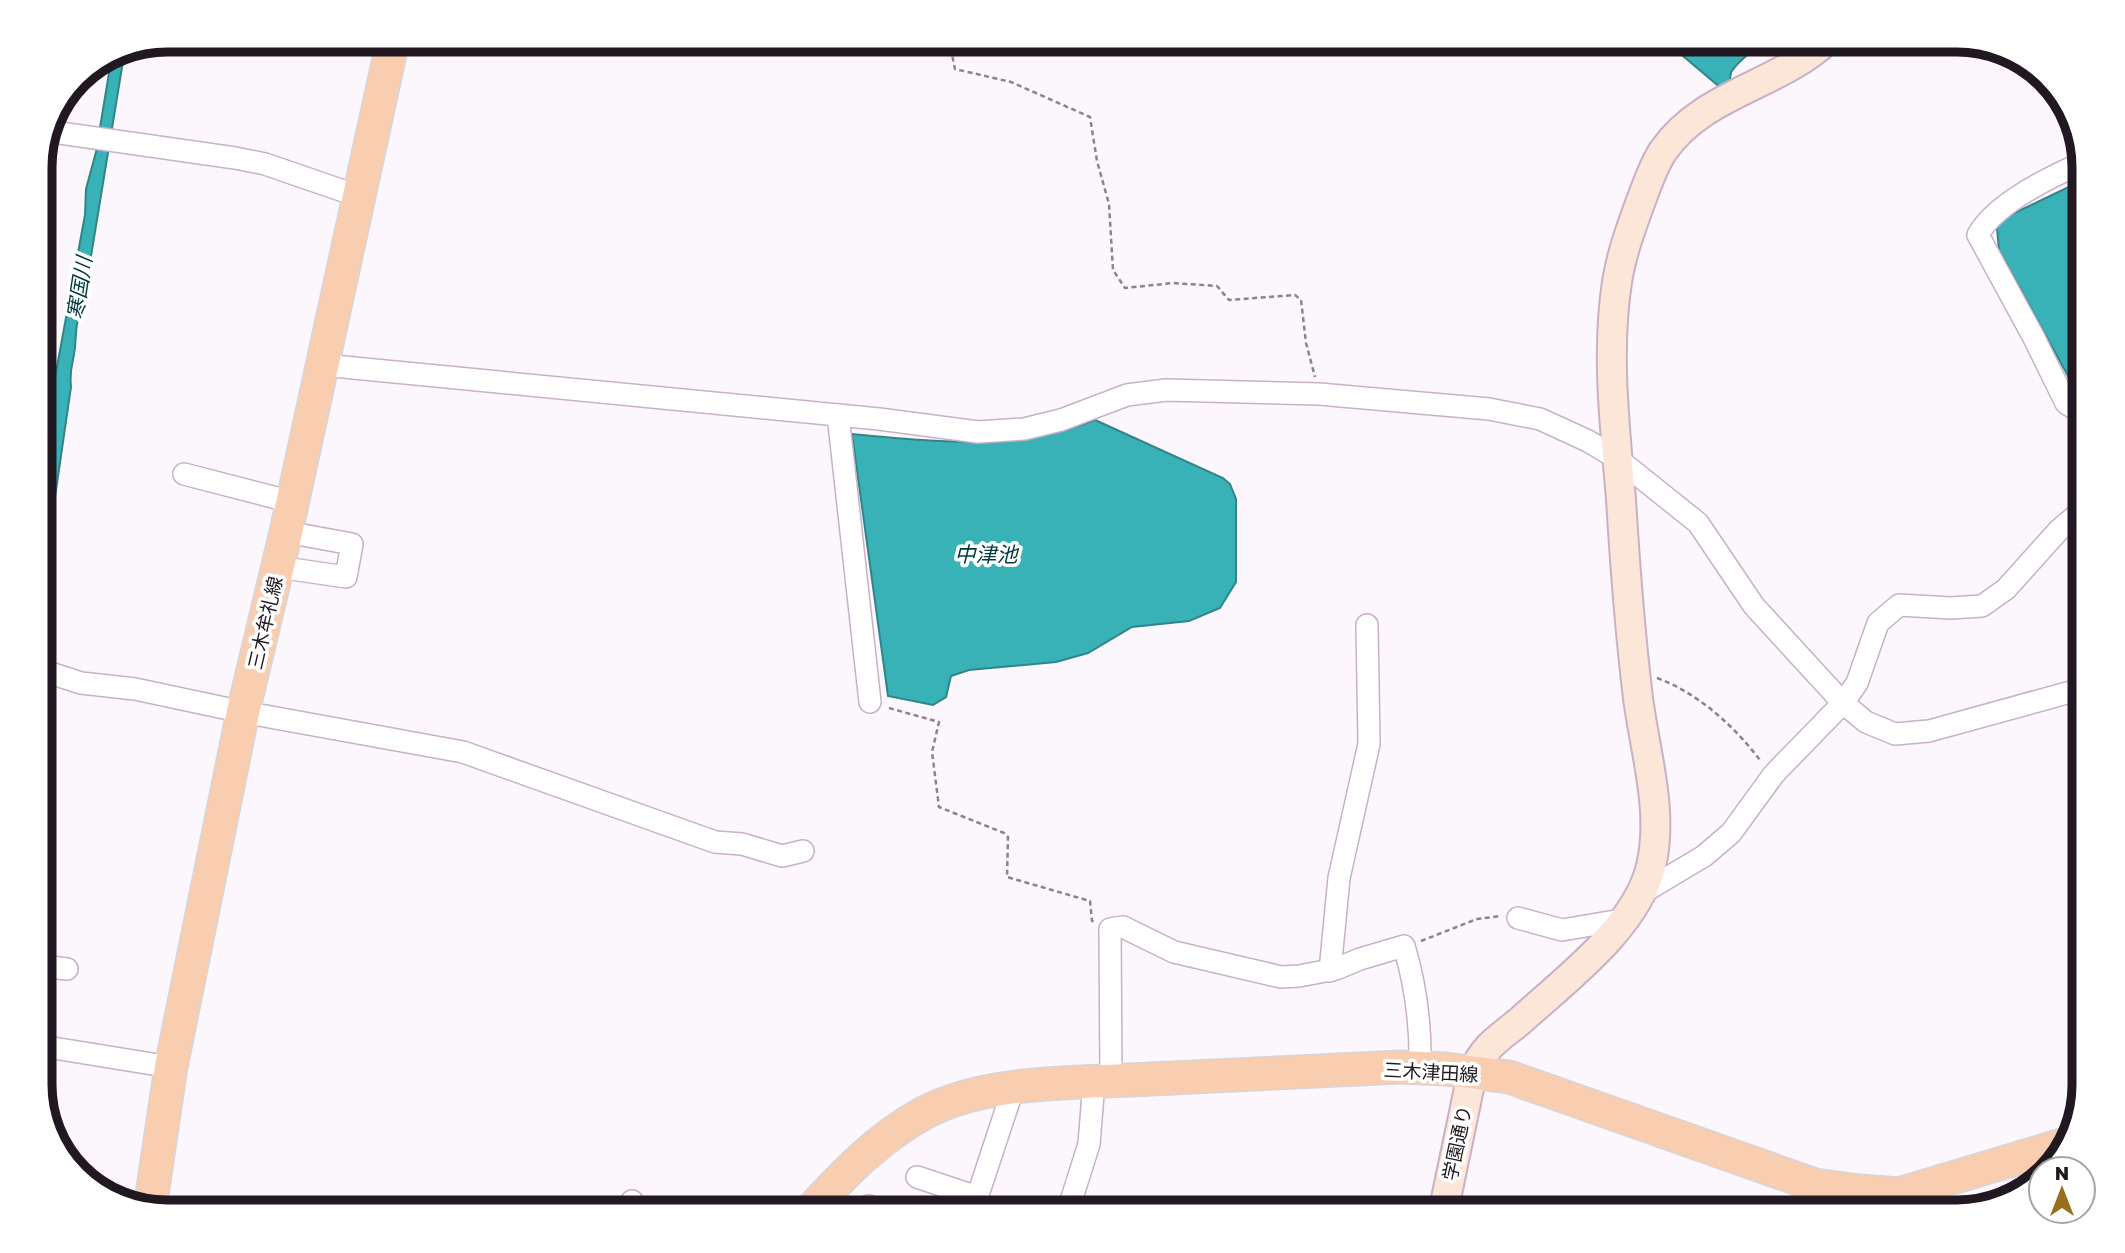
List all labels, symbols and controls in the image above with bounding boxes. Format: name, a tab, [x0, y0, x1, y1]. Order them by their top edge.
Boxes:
water label: 寒国川	[61, 253, 97, 321]
water label: 中津池	[955, 541, 1019, 567]
street label: 三木牟礼線	[243, 574, 286, 672]
street label: 三木津田線	[1383, 1058, 1479, 1085]
street label: 学園通り	[1437, 1103, 1476, 1182]
north arrow	[2027, 1155, 2097, 1225]
text: N	[2055, 1161, 2069, 1184]

